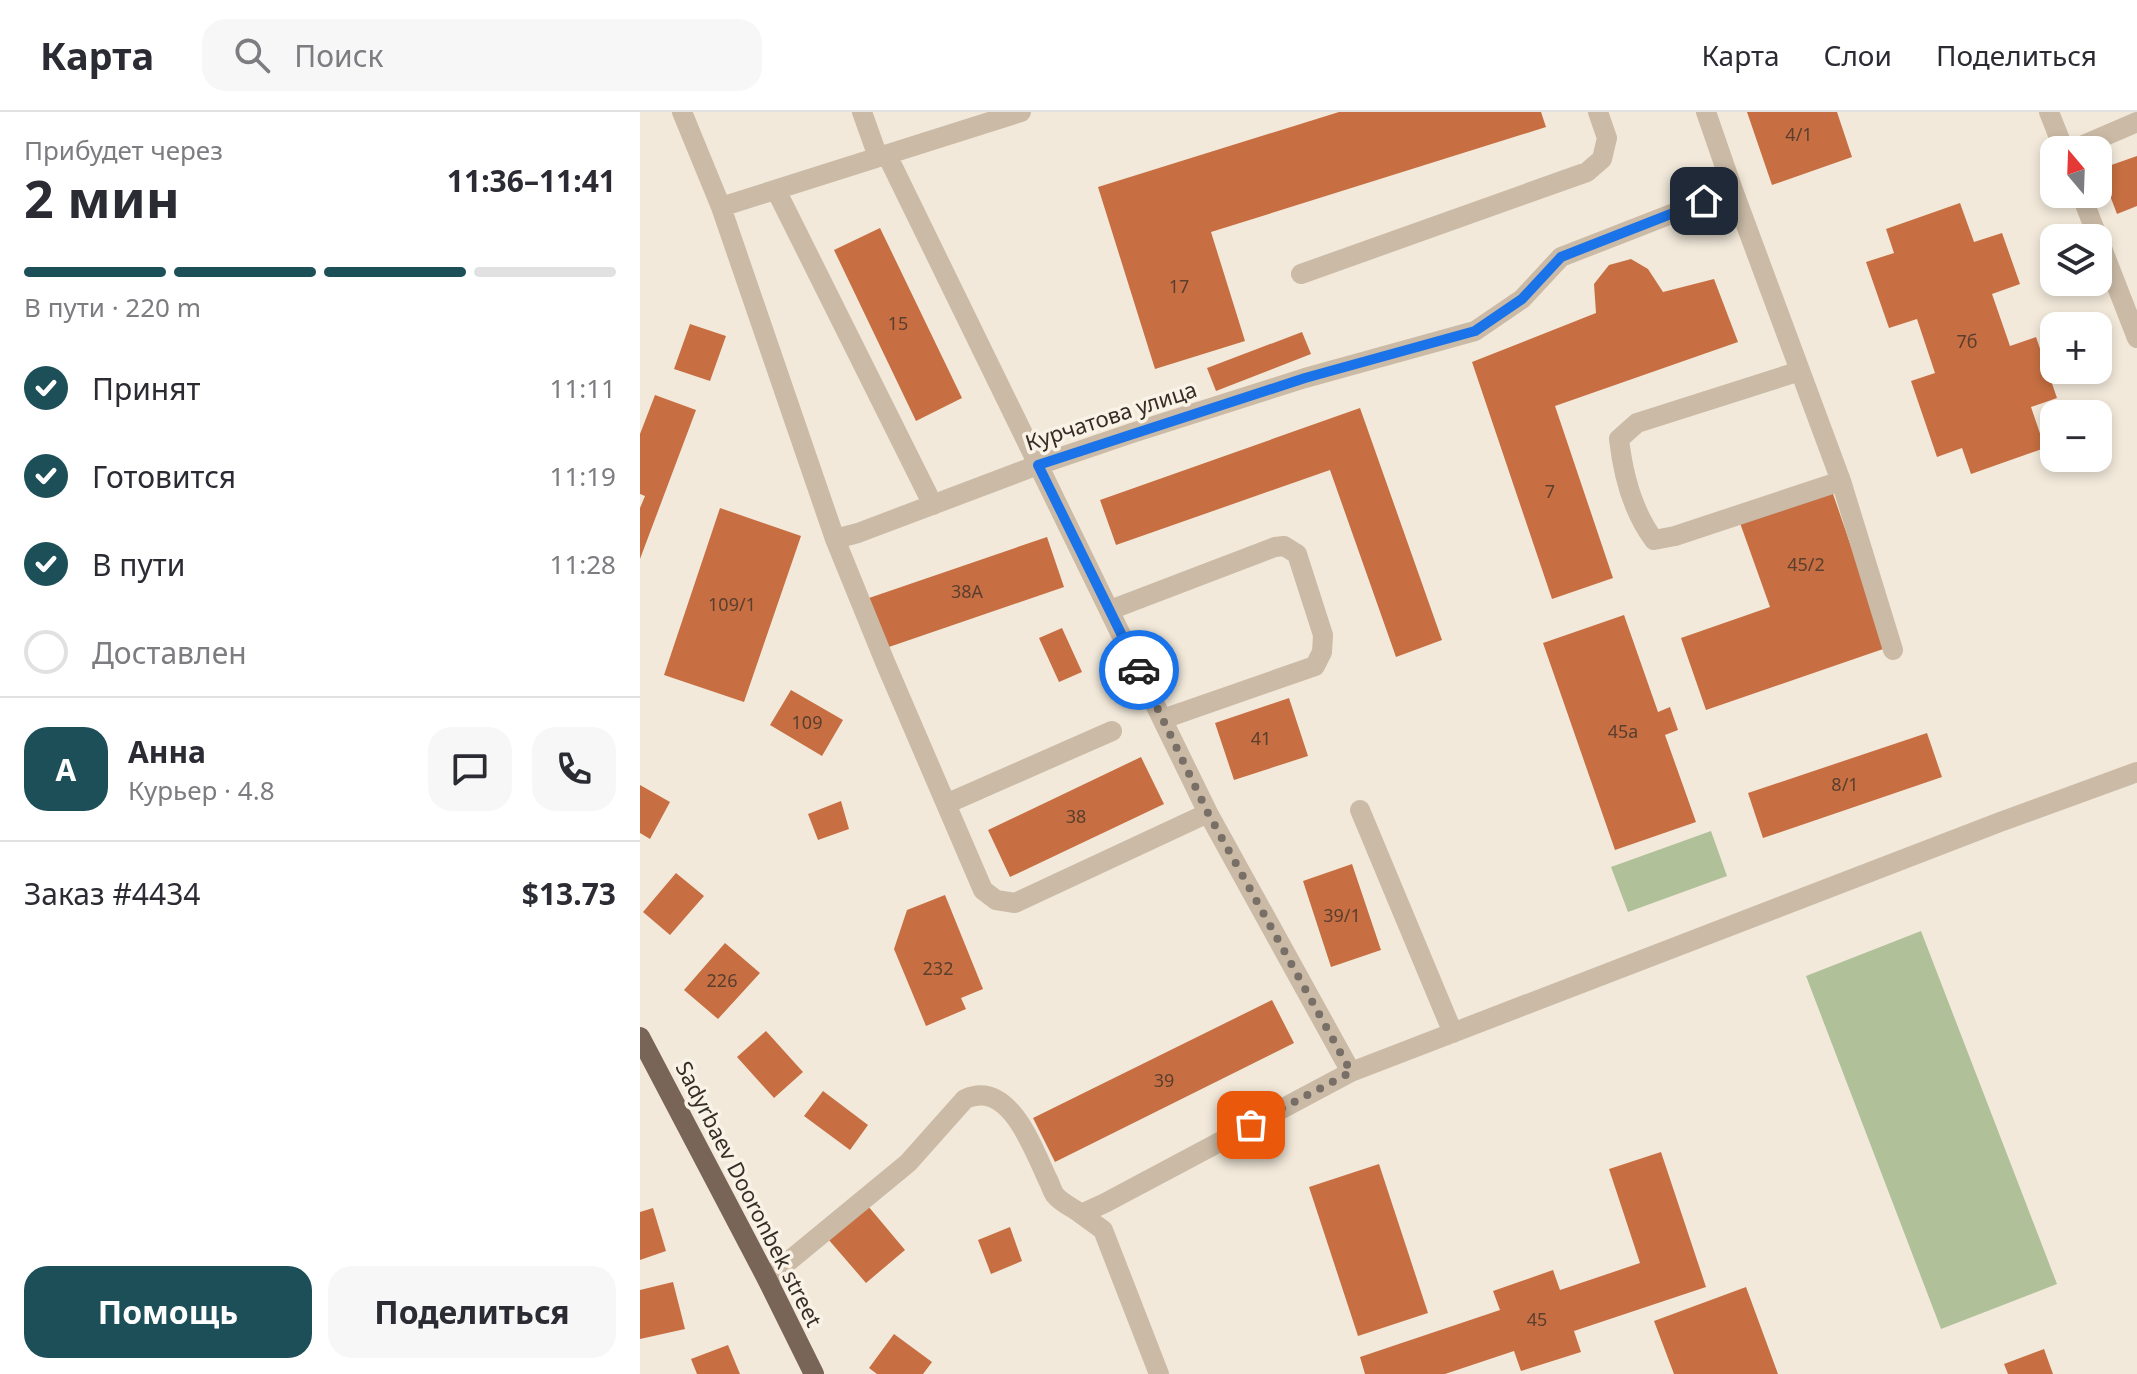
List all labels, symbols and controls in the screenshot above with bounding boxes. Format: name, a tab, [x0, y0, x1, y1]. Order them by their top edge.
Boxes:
search box	[202, 19, 762, 91]
text: Карта	[40, 29, 154, 81]
icon: search	[230, 33, 274, 77]
text: Поиск	[294, 35, 383, 76]
text: Карта	[1701, 36, 1780, 74]
text: Слои	[1824, 36, 1892, 74]
text: Поделиться	[1936, 36, 2097, 74]
house number: 4/1	[1785, 122, 1813, 146]
text: Прибудет через	[24, 132, 223, 168]
north arrow	[2040, 136, 2112, 208]
map controls	[2040, 136, 2112, 472]
text: 11:36–11:41	[447, 160, 616, 201]
text: 2 мин	[24, 162, 180, 233]
pin	[1670, 167, 1738, 235]
icon: home	[1682, 179, 1726, 223]
button: layers	[2040, 224, 2112, 296]
house number: 17	[1169, 274, 1189, 298]
text: В пути · 220 m	[24, 289, 201, 325]
house number: 15	[888, 311, 908, 335]
button: +	[2040, 312, 2112, 384]
house number: 7б	[1956, 329, 1978, 353]
icon: check	[24, 366, 68, 410]
text: Принят	[92, 368, 201, 409]
text: 11:11	[550, 370, 616, 406]
street label: Курчатова улица	[1021, 373, 1200, 457]
button: −	[2040, 400, 2112, 472]
icon: check	[24, 454, 68, 498]
text: Готовится	[92, 456, 236, 497]
text: 11:19	[550, 458, 616, 494]
house number: 7	[1545, 479, 1555, 503]
icon: check	[24, 542, 68, 586]
text: В пути	[92, 544, 185, 585]
text: 11:28	[550, 546, 616, 582]
house number: 45/2	[1787, 552, 1825, 576]
house number: 38A	[951, 579, 984, 603]
house number: 109/1	[708, 592, 756, 616]
courier	[1099, 630, 1179, 710]
text: Доставлен	[92, 632, 247, 673]
icon: car	[1117, 648, 1161, 692]
house number: 109	[792, 710, 822, 734]
house number: 45а	[1608, 719, 1638, 743]
house number: 41	[1251, 726, 1271, 750]
button: chat	[428, 727, 512, 811]
button: phone	[532, 727, 616, 811]
text: Анна	[128, 731, 206, 772]
text: А	[56, 749, 76, 790]
text: Курьер · 4.8	[128, 772, 275, 808]
house number: 8/1	[1831, 772, 1859, 796]
house number: 38	[1066, 804, 1086, 828]
text: Заказ #4434	[24, 873, 200, 914]
text: $13.73	[522, 873, 616, 914]
house number: 39/1	[1323, 903, 1361, 927]
house number: 232	[923, 956, 953, 980]
house number: 226	[707, 968, 737, 992]
street label: Sadyrbaev Dooronbek street	[670, 1056, 830, 1332]
house number: 39	[1154, 1068, 1174, 1092]
pin	[1217, 1091, 1285, 1159]
icon: bag	[1229, 1103, 1273, 1147]
button: Помощь	[24, 1266, 312, 1358]
button: Поделиться	[328, 1266, 616, 1358]
house number: 45	[1527, 1307, 1547, 1331]

